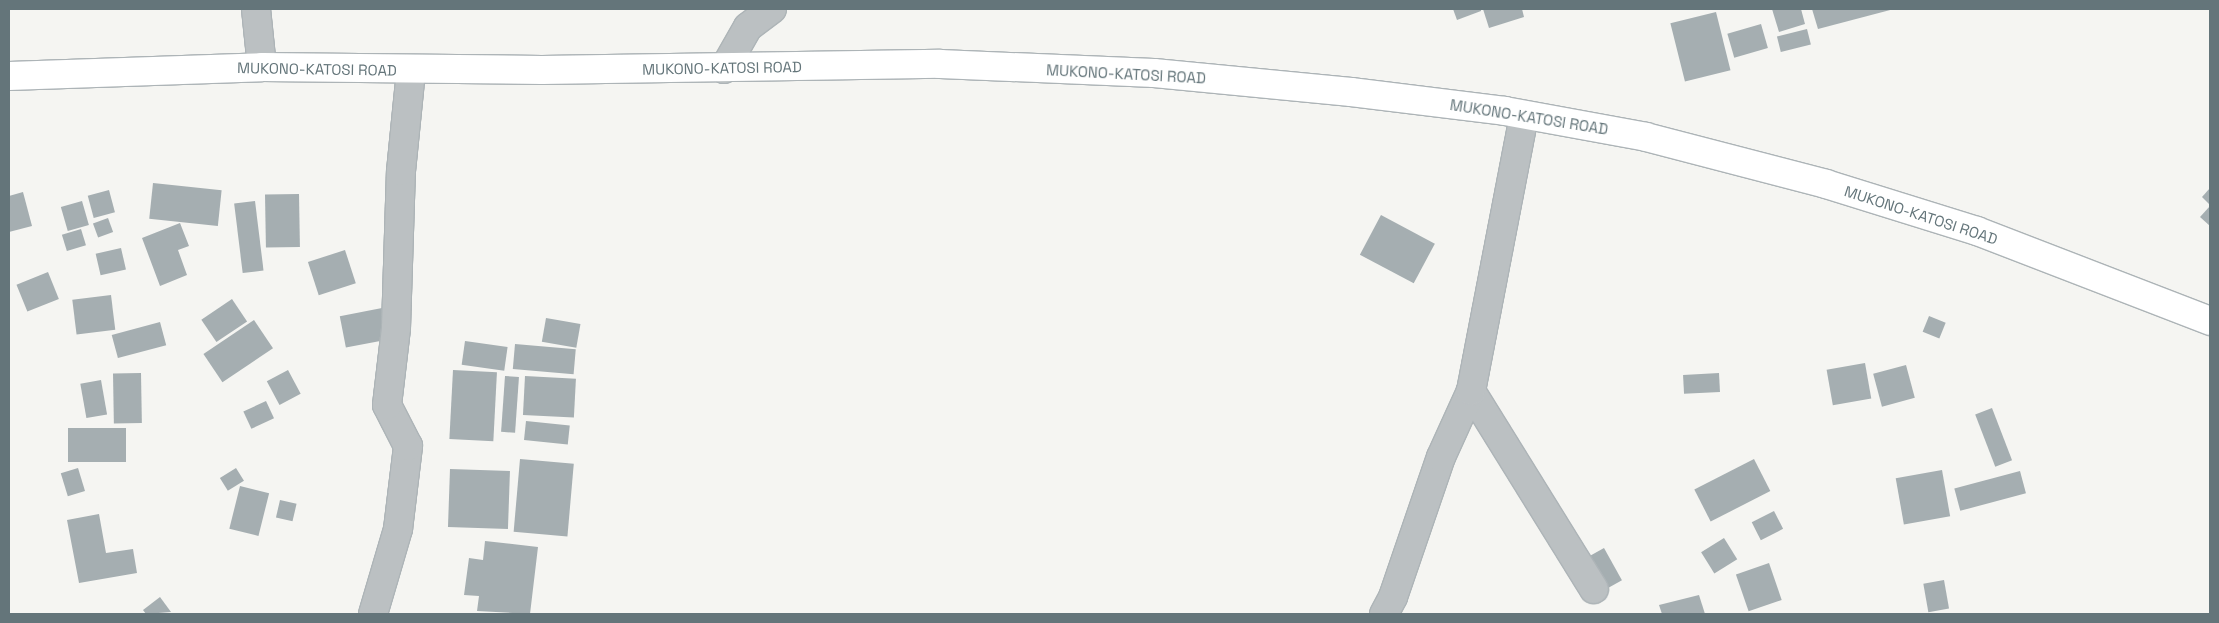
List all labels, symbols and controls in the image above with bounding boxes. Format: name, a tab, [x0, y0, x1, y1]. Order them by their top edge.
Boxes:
street label: MUKONO-KATOSI ROAD	[642, 58, 802, 78]
street label: MUKONO-KATOSI ROAD	[237, 59, 397, 79]
street label: MUKONO-KATOSI ROAD	[1046, 61, 1206, 87]
street label: MUKONO-KATOSI ROAD	[1449, 96, 1609, 138]
street label: MUKONO-KATOSI ROAD	[1842, 182, 2000, 248]

